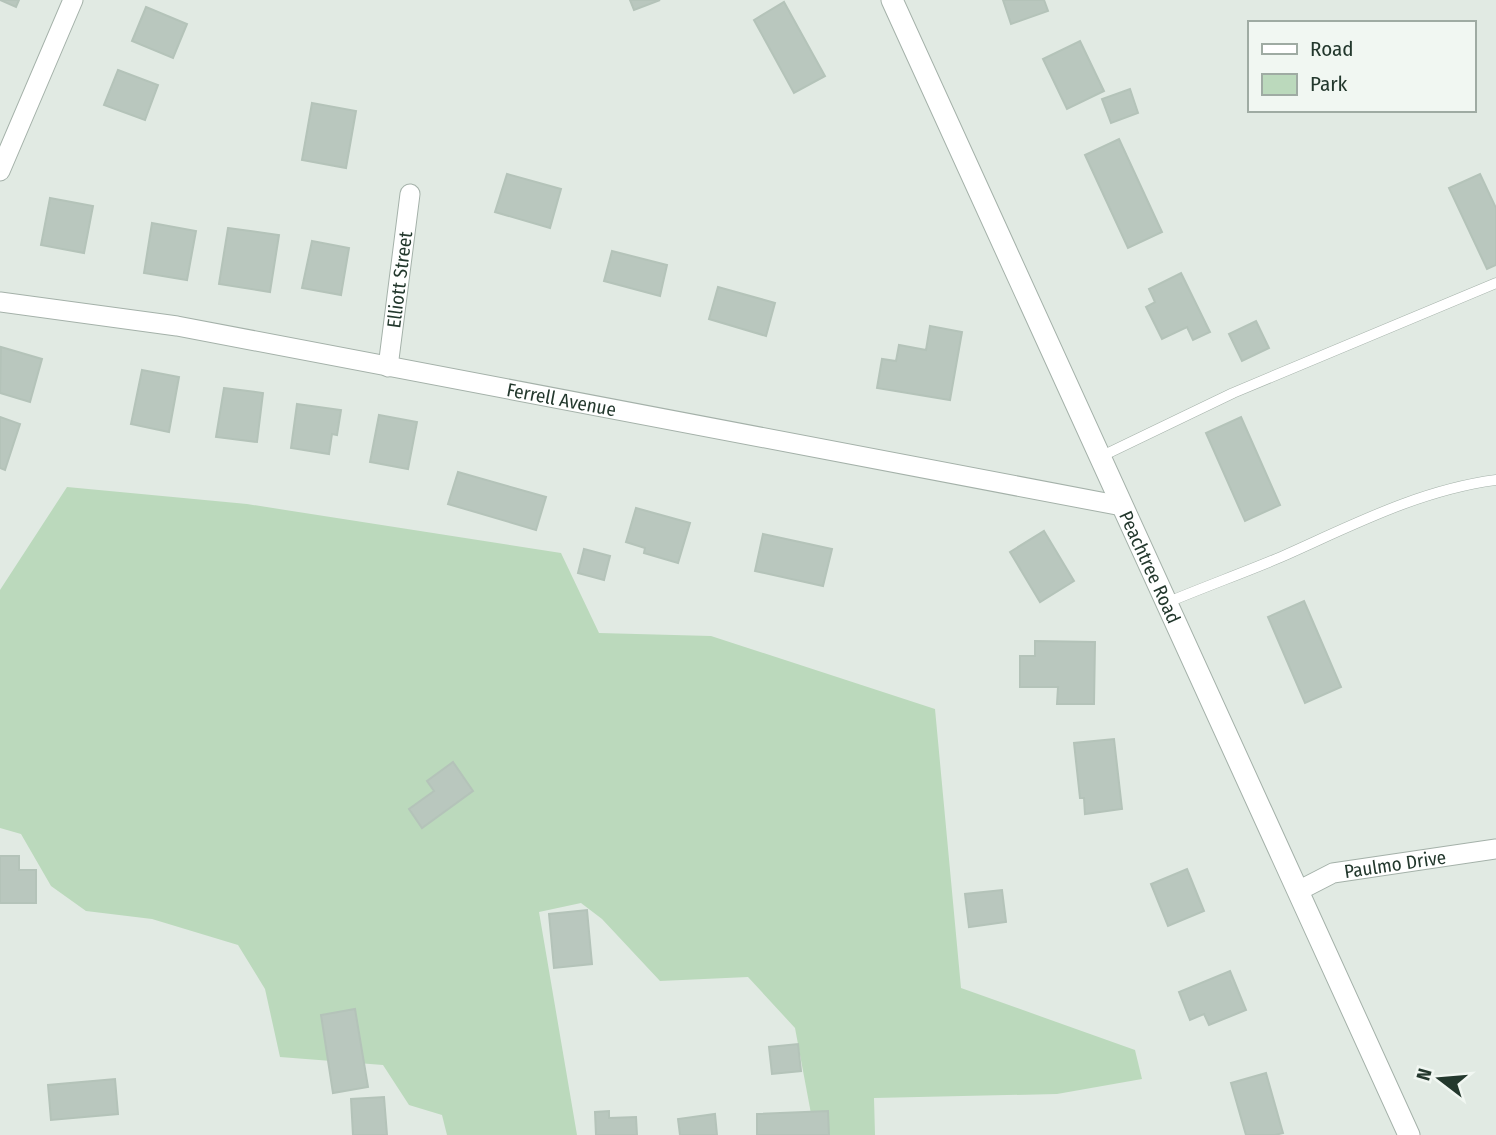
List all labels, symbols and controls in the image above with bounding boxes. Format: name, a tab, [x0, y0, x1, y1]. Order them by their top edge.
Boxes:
legend	[1248, 21, 1475, 112]
text: Road	[1310, 36, 1354, 62]
text: Park	[1310, 71, 1348, 97]
street label: Elliott Street	[382, 229, 417, 329]
street label: Ferrell Avenue	[505, 378, 618, 421]
street label: Peachtree Road	[1114, 507, 1185, 627]
street label: Paulmo Drive	[1343, 846, 1447, 883]
north arrow	[1405, 1044, 1475, 1114]
text: N	[1412, 1066, 1437, 1083]

